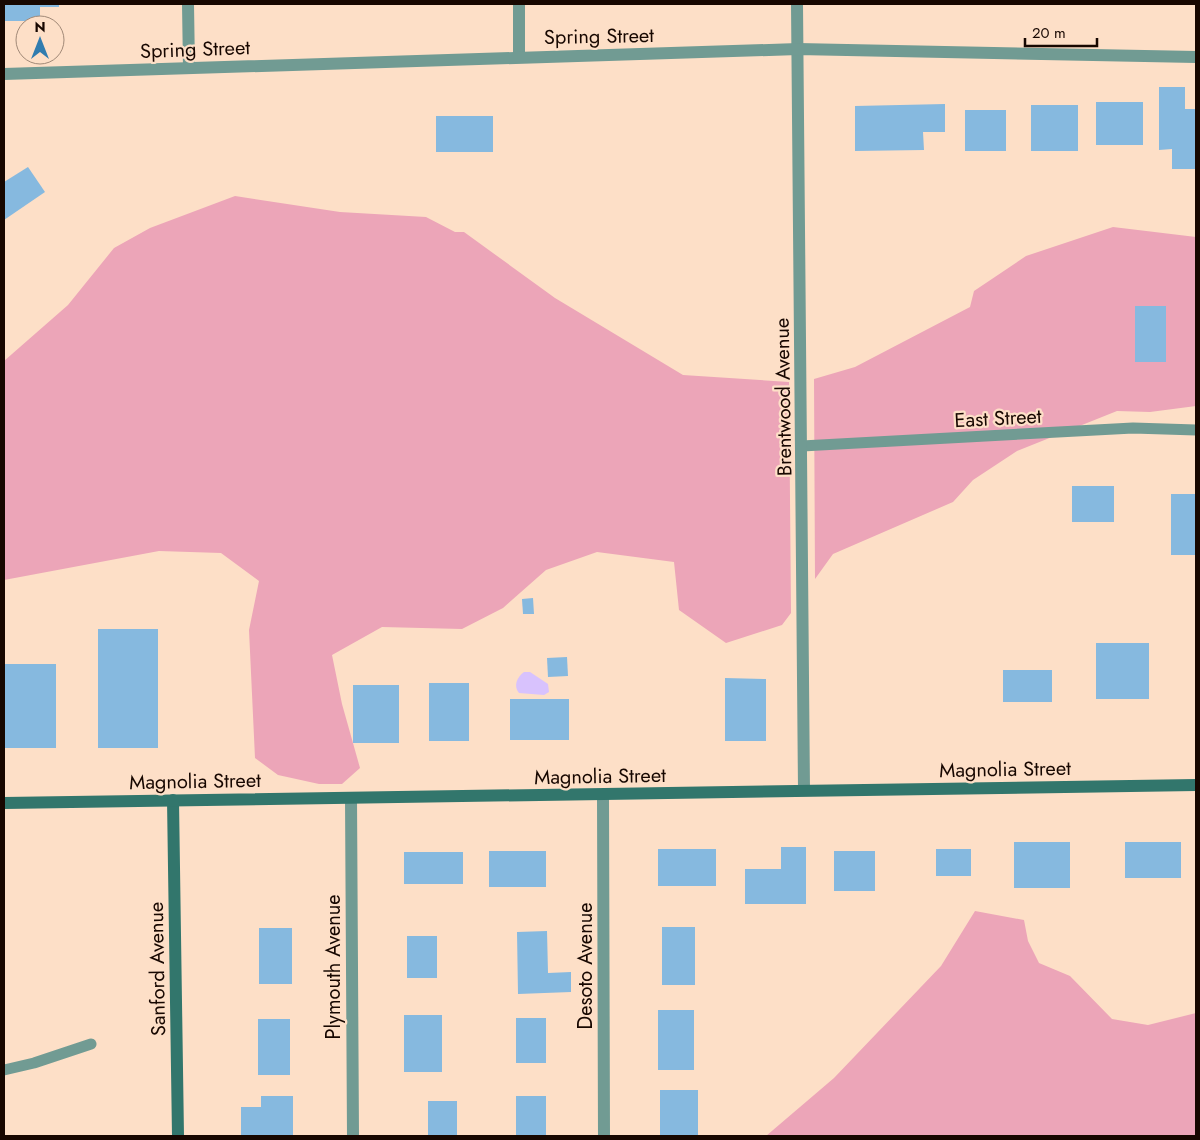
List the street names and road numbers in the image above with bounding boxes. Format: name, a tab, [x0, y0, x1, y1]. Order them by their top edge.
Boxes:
street label: Spring Street	[544, 21, 654, 52]
street label: Spring Street	[140, 33, 251, 66]
street label: Brentwood Avenue	[768, 318, 799, 476]
street label: East Street	[954, 402, 1043, 435]
street label: Magnolia Street	[939, 754, 1071, 785]
street label: Magnolia Street	[534, 761, 666, 792]
street label: Magnolia Street	[129, 766, 261, 797]
street label: Plymouth Avenue	[319, 895, 348, 1039]
street label: Sanford Avenue	[142, 902, 173, 1036]
street label: Desoto Avenue	[571, 903, 600, 1029]

